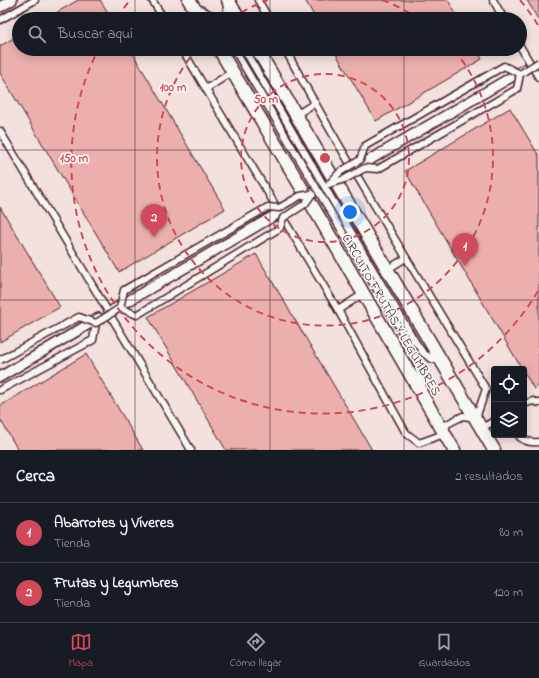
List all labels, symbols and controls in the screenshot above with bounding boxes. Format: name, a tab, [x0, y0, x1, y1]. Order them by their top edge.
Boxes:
search box	[12, 12, 527, 56]
icon: search	[26, 23, 48, 45]
text: Buscar aquí	[58, 23, 133, 45]
text: 100 m	[160, 79, 187, 97]
text: 50 m	[254, 91, 279, 109]
text: 150 m	[60, 150, 89, 168]
centre of rings	[318, 151, 332, 165]
your location	[340, 202, 360, 222]
pin: 2	[141, 204, 167, 237]
street label: CIRCUITO FRUTAS Y LEGUMBRES	[337, 230, 445, 400]
pin: 1	[452, 233, 478, 266]
map controls	[491, 366, 527, 438]
button: locate	[491, 366, 527, 402]
button: layers	[491, 402, 527, 438]
text: Cerca	[16, 464, 55, 489]
text: 2 resultados	[455, 467, 523, 486]
text: Abarrotes y Víveres	[54, 512, 174, 534]
text: 1	[27, 523, 31, 542]
text: 80 m	[499, 523, 523, 542]
text: Tienda	[54, 534, 90, 553]
text: Frutas y Legumbres	[54, 572, 178, 594]
text: 2	[26, 583, 32, 602]
text: 120 m	[493, 583, 523, 602]
text: Tienda	[54, 594, 90, 613]
tab: Mapa	[68, 631, 93, 671]
tab: Cómo llegar	[230, 631, 282, 671]
tab: Guardados	[418, 631, 471, 671]

